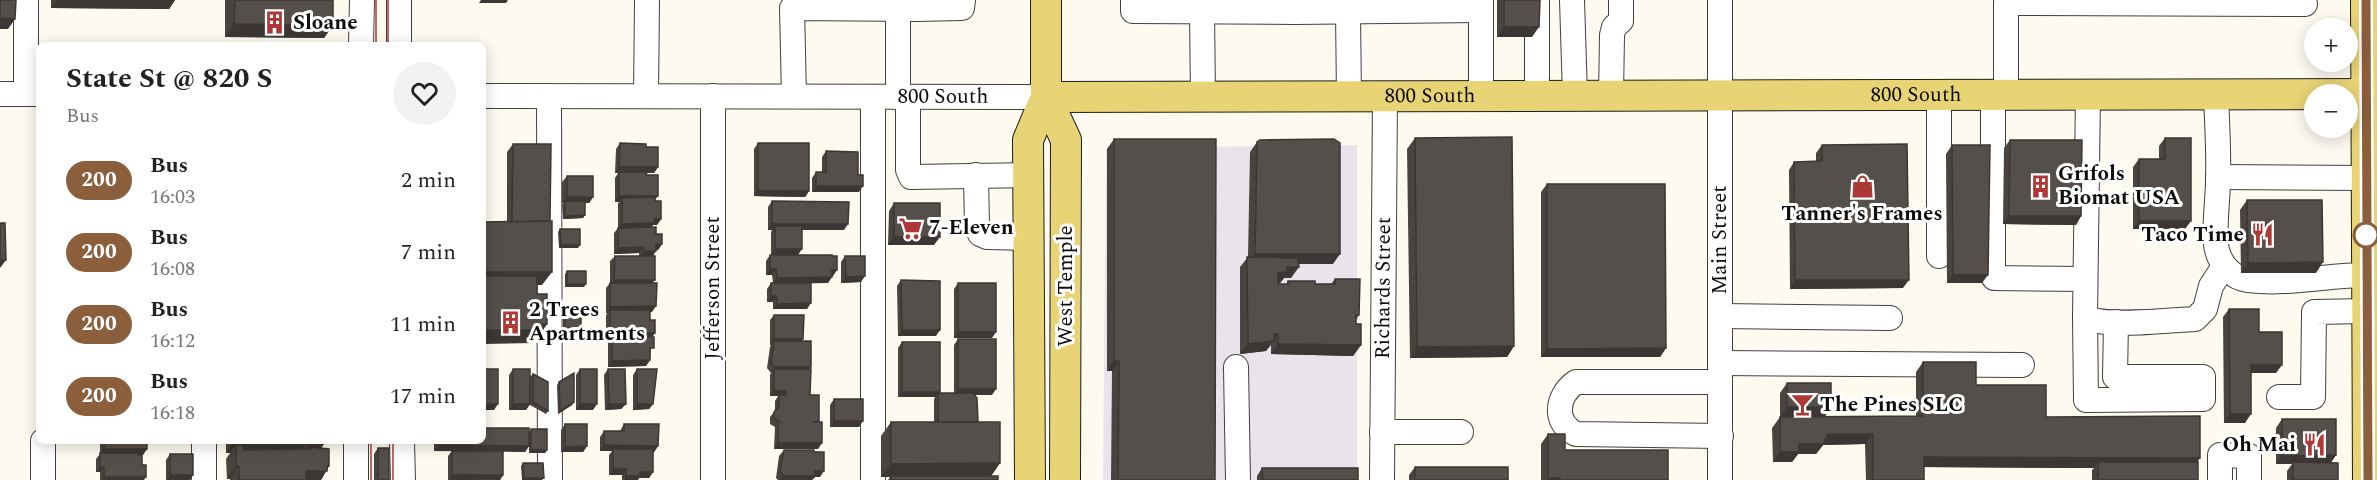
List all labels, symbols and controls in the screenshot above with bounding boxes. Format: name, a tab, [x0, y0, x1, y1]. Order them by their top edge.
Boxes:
place label: Sloane	[293, 7, 358, 39]
building icon: Sloane	[262, 10, 288, 36]
map controls	[2304, 18, 2358, 138]
button: +	[2304, 18, 2358, 72]
text: State St @ 820 S	[66, 57, 273, 100]
button: heart	[393, 62, 456, 125]
street label: 800 South	[1870, 79, 1962, 111]
street label: 800 South	[1384, 80, 1476, 112]
street label: 800 South	[897, 81, 989, 113]
button: −	[2304, 84, 2358, 138]
text: Bus	[66, 101, 99, 131]
text: Bus	[150, 149, 188, 182]
place label: Grifols Biomat USA	[2058, 158, 2180, 214]
text: 200	[81, 164, 117, 196]
text: 2 min	[401, 164, 456, 197]
shop icon: Tanner's Frames	[1849, 173, 1875, 199]
building icon: Grifols Biomat USA	[2027, 173, 2053, 199]
text: 16:03	[150, 182, 195, 212]
street label: Main Street	[1704, 185, 1736, 295]
place label: Tanner's Frames	[1781, 198, 1943, 230]
place label: 7-Eleven	[929, 212, 1014, 244]
supermarket icon: 7-Eleven	[898, 215, 924, 241]
street label: Jefferson Street	[697, 216, 729, 360]
street label: Richards Street	[1367, 217, 1400, 359]
place label: Taco Time	[2141, 219, 2244, 251]
text: Bus	[150, 221, 188, 254]
restaurant icon: Taco Time	[2249, 222, 2275, 248]
unlabelled marker	[2353, 222, 2377, 248]
street label: West Temple	[1050, 225, 1082, 347]
text: 200	[81, 236, 117, 268]
text: 7 min	[401, 236, 456, 269]
text: 16:08	[150, 254, 195, 284]
text: Bus	[150, 293, 188, 326]
place label: 2 Trees Apartments	[529, 294, 645, 350]
text: 200	[81, 308, 117, 340]
text: 11 min	[390, 308, 456, 341]
building icon: 2 Trees Apartments	[498, 309, 524, 335]
text: 16:12	[150, 326, 195, 356]
text: Bus	[150, 365, 188, 398]
text: 200	[81, 380, 117, 412]
text: 17 min	[390, 380, 456, 413]
place label: The Pines SLC	[1820, 389, 1963, 421]
bar icon: The Pines SLC	[1789, 392, 1815, 418]
text: 16:18	[150, 398, 195, 428]
place label: Oh Mai	[2223, 429, 2296, 461]
restaurant icon: Oh Mai	[2301, 432, 2327, 458]

